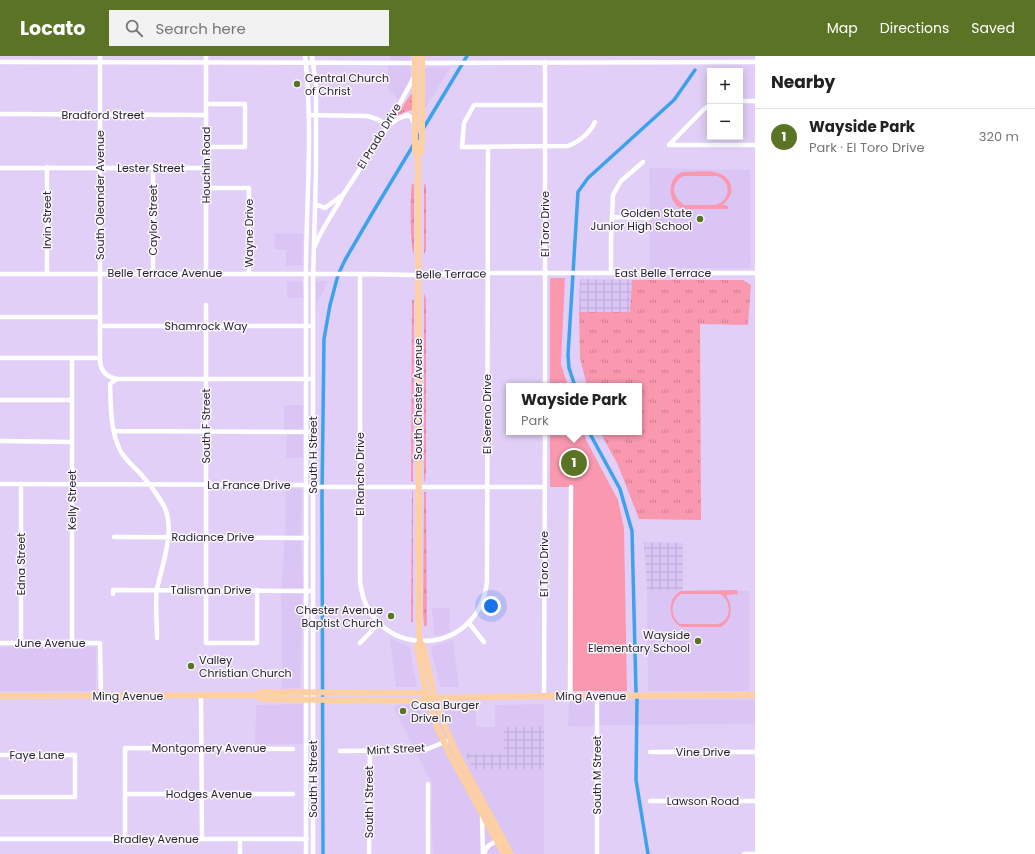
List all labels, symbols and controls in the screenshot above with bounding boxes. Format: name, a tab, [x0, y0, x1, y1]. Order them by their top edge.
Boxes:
search box	[109, 10, 389, 46]
text: Locato	[20, 15, 85, 42]
icon: search	[123, 17, 145, 39]
text: Search here	[155, 18, 246, 39]
text: Map	[827, 18, 858, 38]
text: Directions	[880, 18, 949, 38]
text: Saved	[971, 18, 1015, 38]
map controls	[707, 68, 743, 140]
button: +	[707, 68, 743, 104]
place label: Central Church of Christ	[305, 70, 389, 99]
text: Nearby	[771, 70, 835, 94]
marker: Central Church of Christ	[292, 79, 302, 89]
street label: El Prado Drive	[353, 100, 405, 172]
button: −	[707, 104, 743, 140]
street label: Bradford Street	[61, 107, 145, 123]
text: Wayside Park	[809, 116, 915, 137]
street label: Houchin Road	[198, 127, 214, 203]
text: 1	[782, 127, 786, 146]
text: 320 m	[979, 127, 1019, 146]
street label: South Oleander Avenue	[92, 130, 108, 260]
text: Park · El Toro Drive	[809, 138, 924, 157]
street label: Lester Street	[117, 160, 185, 176]
street label: Caylor Street	[145, 184, 161, 256]
street label: Irvin Street	[39, 191, 55, 249]
street label: El Toro Drive	[537, 191, 553, 257]
street label: Wayne Drive	[241, 198, 257, 267]
place label: Golden State Junior High School	[591, 205, 692, 234]
marker: Golden State Junior High School	[695, 214, 705, 224]
street label: Belle Terrace Avenue	[108, 265, 223, 281]
street label: Belle Terrace	[416, 265, 487, 283]
street label: East Belle Terrace	[615, 265, 711, 281]
street label: Shamrock Way	[164, 318, 248, 334]
street label: South Chester Avenue	[410, 338, 426, 460]
street label: El Sereno Drive	[479, 374, 495, 454]
popup	[506, 383, 642, 435]
street label: South F Street	[198, 388, 214, 464]
text: Wayside Park	[521, 389, 627, 410]
text: Park	[521, 411, 549, 430]
street label: South H Street	[305, 416, 321, 494]
street label: El Rancho Drive	[352, 432, 368, 516]
pin: 1	[561, 448, 587, 478]
street label: Kelly Street	[64, 470, 80, 530]
street label: La France Drive	[207, 477, 291, 493]
street label: Radiance Drive	[172, 529, 255, 545]
street label: El Toro Drive	[536, 531, 552, 597]
street label: Edna Street	[13, 533, 29, 595]
street label: Talisman Drive	[171, 582, 252, 598]
your location	[481, 596, 501, 616]
place label: Chester Avenue Baptist Church	[296, 602, 383, 631]
marker: Chester Avenue Baptist Church	[386, 611, 396, 621]
place label: Wayside Elementary School	[588, 627, 690, 656]
street label: June Avenue	[15, 635, 86, 651]
marker: Wayside Elementary School	[693, 636, 703, 646]
place label: Valley Christian Church	[199, 652, 292, 681]
marker: Valley Christian Church	[186, 661, 196, 671]
street label: Ming Avenue	[93, 688, 164, 704]
street label: Ming Avenue	[556, 688, 627, 704]
place label: Casa Burger Drive In	[411, 697, 479, 726]
marker: Casa Burger Drive In	[398, 706, 408, 716]
street label: South M Street	[589, 735, 605, 815]
street label: Mint Street	[366, 739, 426, 759]
street label: Montgomery Avenue	[152, 740, 267, 756]
street label: South H Street	[305, 740, 321, 818]
street label: Vine Drive	[676, 744, 730, 760]
street label: Faye Lane	[10, 747, 65, 763]
street label: South I Street	[361, 766, 377, 838]
street label: Hodges Avenue	[166, 786, 252, 802]
street label: Lawson Road	[667, 793, 739, 809]
street label: Bradley Avenue	[113, 831, 199, 847]

